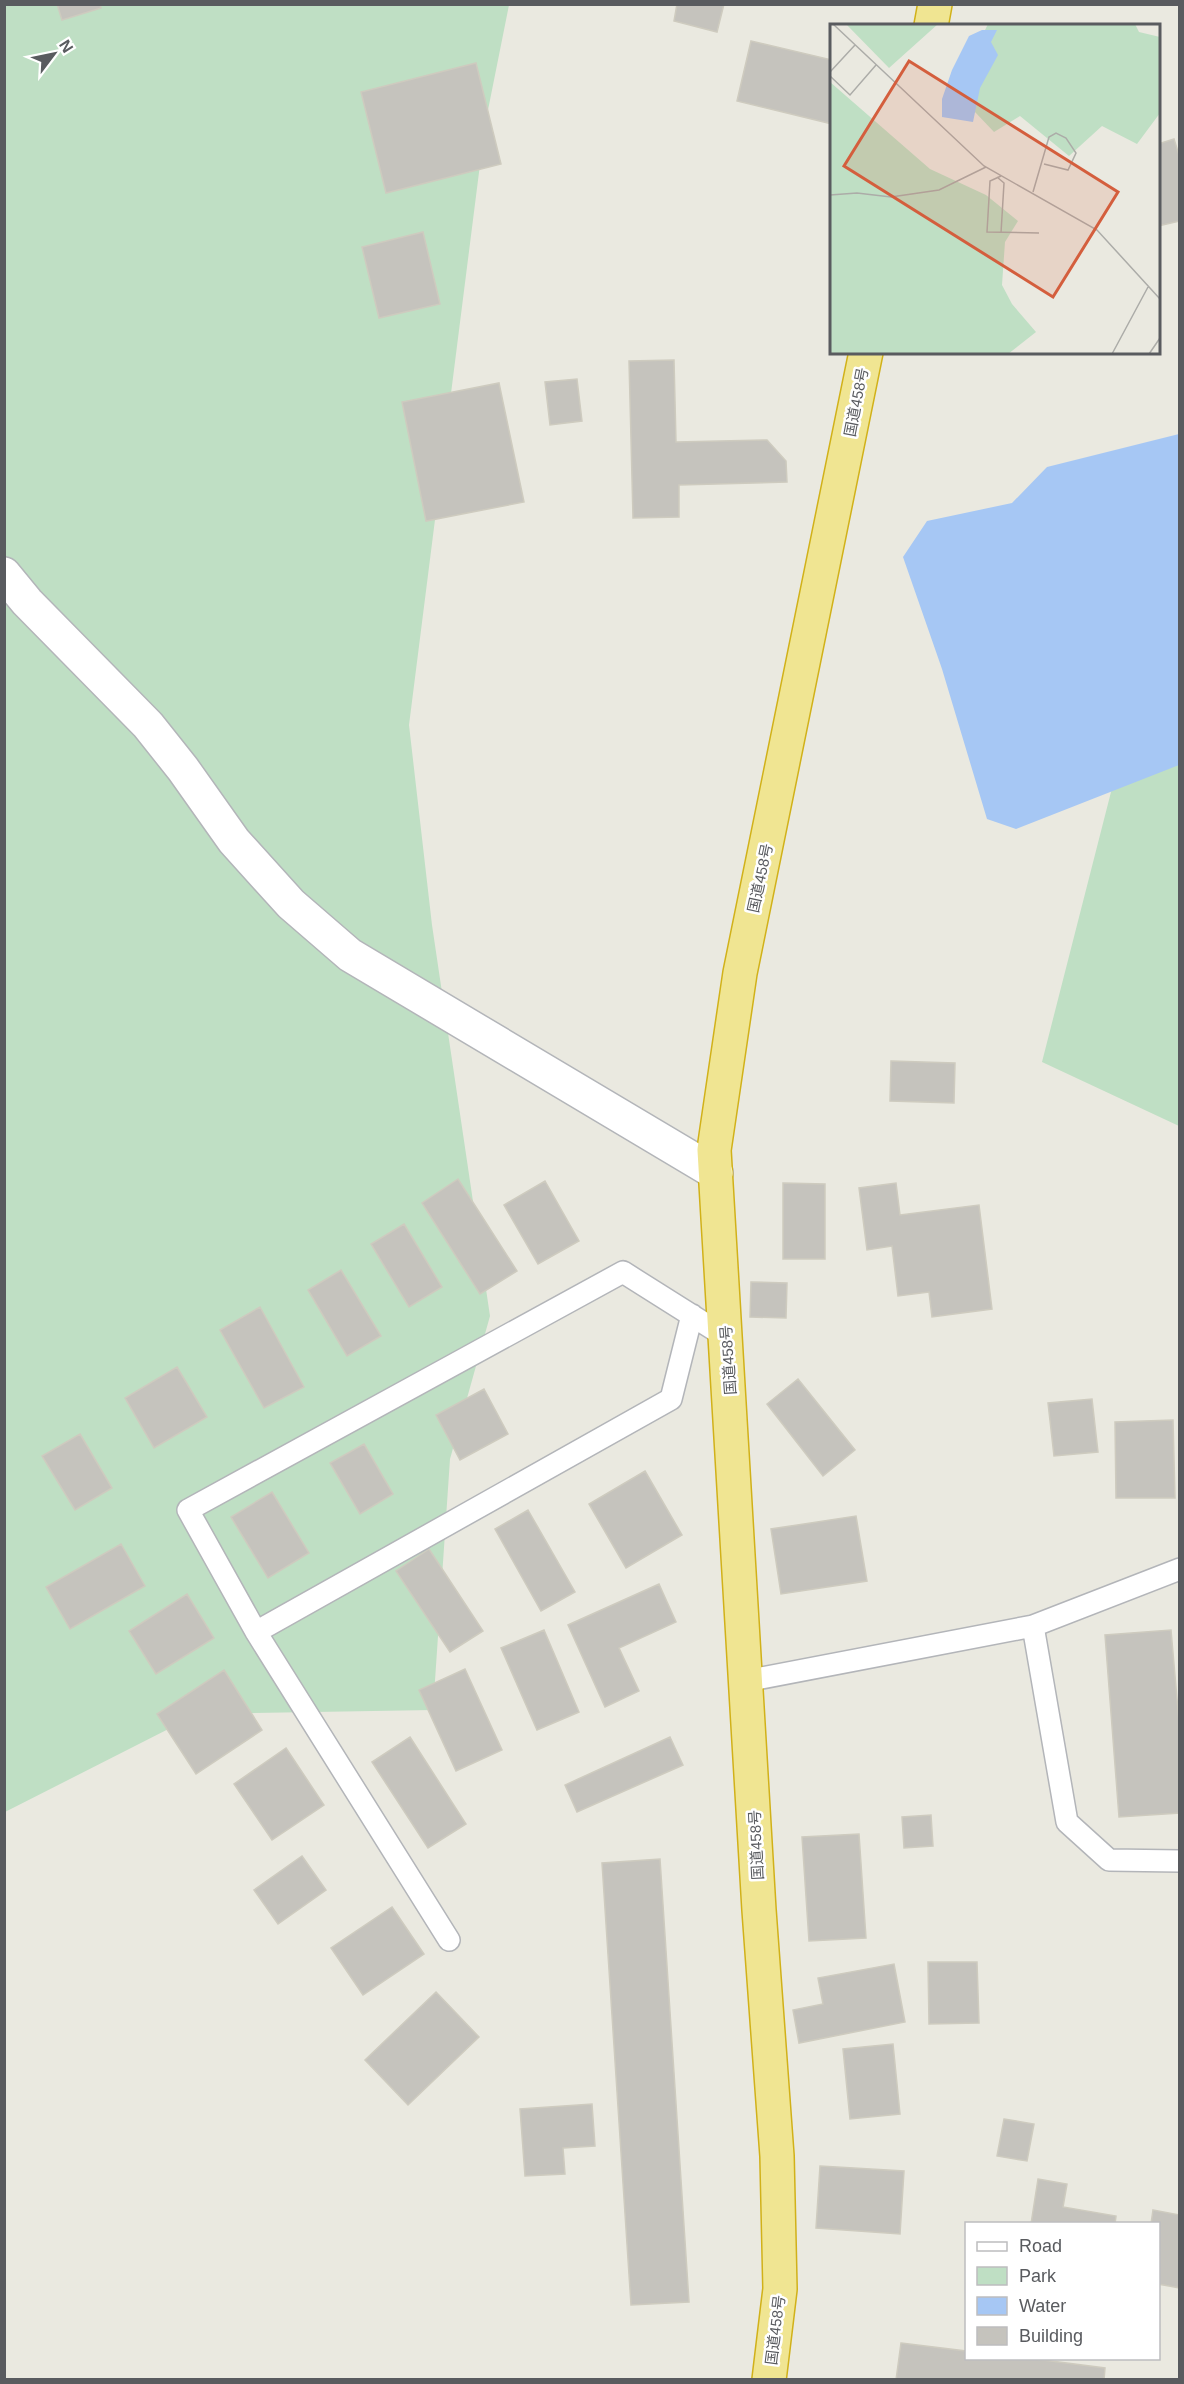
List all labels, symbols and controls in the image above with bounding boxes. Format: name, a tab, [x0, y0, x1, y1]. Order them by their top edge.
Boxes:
north arrow	[24, 24, 84, 84]
inset map	[830, 24, 1160, 354]
text: N	[56, 37, 77, 56]
street label: 国道458号	[841, 366, 871, 438]
street label: 国道458号	[744, 842, 776, 914]
street label: 国道458号	[717, 1324, 739, 1396]
street label: 国道458号	[746, 1810, 766, 1880]
legend	[965, 2222, 1160, 2360]
text: Road	[1019, 2236, 1062, 2256]
text: Park	[1019, 2266, 1057, 2286]
street label: 国道458号	[762, 2294, 788, 2366]
text: Water	[1019, 2296, 1066, 2316]
text: Building	[1019, 2326, 1083, 2346]

